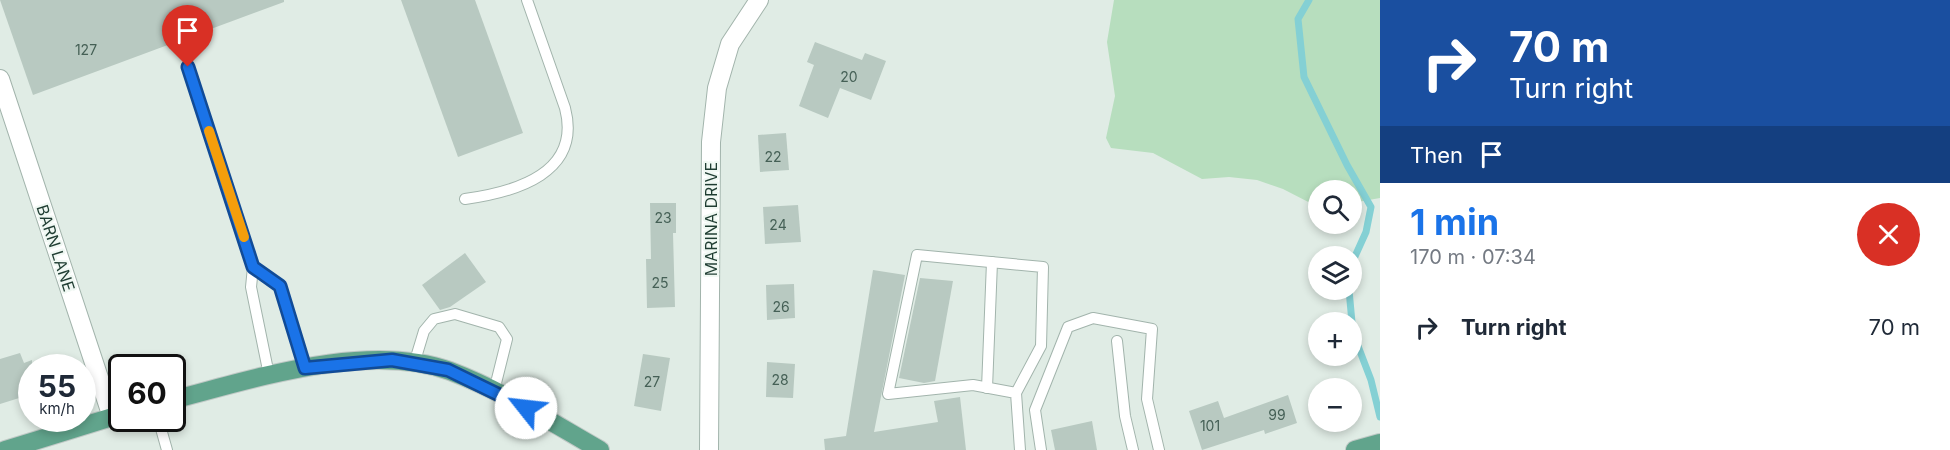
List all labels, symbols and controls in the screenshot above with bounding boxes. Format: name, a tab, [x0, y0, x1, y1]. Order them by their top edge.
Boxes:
pin	[162, 5, 213, 67]
icon: arrive	[171, 14, 204, 47]
text: 70 m	[1509, 21, 1609, 72]
icon: right	[1410, 24, 1488, 102]
house number: 127	[75, 41, 97, 58]
house number: 20	[840, 68, 858, 85]
text: Turn right	[1509, 72, 1633, 105]
icon: arrive	[1475, 138, 1508, 171]
text: Then	[1410, 142, 1463, 168]
house number: 22	[764, 148, 782, 165]
street label: MARINA DRIVE	[701, 162, 721, 276]
map controls	[1308, 180, 1362, 432]
button: search	[1308, 180, 1362, 234]
text: 1 min	[1410, 200, 1499, 244]
street label: BARN LANE	[33, 202, 79, 294]
button: close	[1857, 203, 1920, 266]
house number: 23	[654, 209, 672, 226]
house number: 24	[769, 216, 787, 233]
text: 170 m · 07:34	[1410, 245, 1536, 269]
button: layers	[1308, 246, 1362, 300]
house number: 25	[651, 274, 669, 291]
house number: 26	[772, 298, 790, 315]
icon: right	[1410, 311, 1443, 344]
button: +	[1308, 312, 1362, 366]
text: Turn right	[1461, 314, 1567, 340]
text: 70 m	[1869, 314, 1920, 340]
speed limit sign: 60	[108, 354, 186, 432]
text: 55	[38, 368, 76, 404]
house number: 28	[771, 371, 789, 388]
house number: 27	[644, 373, 660, 390]
position arrow	[494, 376, 558, 440]
button: −	[1308, 378, 1362, 432]
text: km/h	[39, 399, 75, 418]
house number: 99	[1268, 406, 1286, 423]
house number: 101	[1200, 417, 1220, 434]

